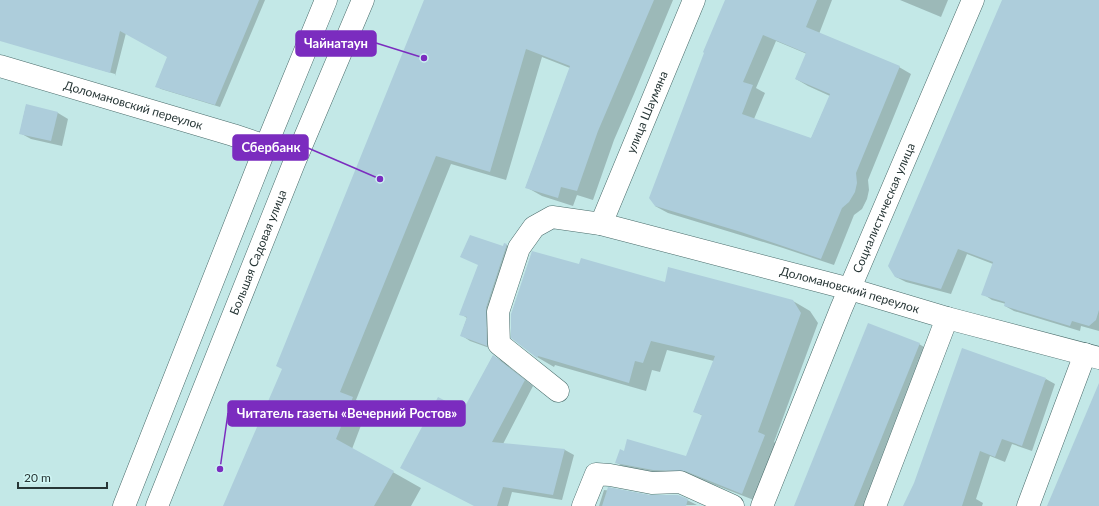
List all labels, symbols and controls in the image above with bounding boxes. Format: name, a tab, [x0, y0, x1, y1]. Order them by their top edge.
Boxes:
callout: Чайнатаун	[296, 31, 376, 56]
text: Чайнатаун	[304, 35, 368, 51]
street label: улица Шаумяна	[623, 69, 671, 155]
street label: Доломановский переулок	[62, 77, 205, 133]
callout: Сбербанк	[233, 135, 308, 160]
text: Сбербанк	[241, 139, 301, 155]
street label: Социалистическая улица	[849, 141, 918, 275]
street label: Большая Садовая улица	[226, 187, 290, 317]
street label: Доломановский переулок	[778, 263, 922, 317]
callout: Читатель газеты «Вечерний Ростов»	[228, 401, 465, 426]
text: Читатель газеты «Вечерний Ростов»	[237, 405, 457, 421]
scale bar	[18, 464, 107, 490]
text: 20 m	[24, 470, 51, 485]

